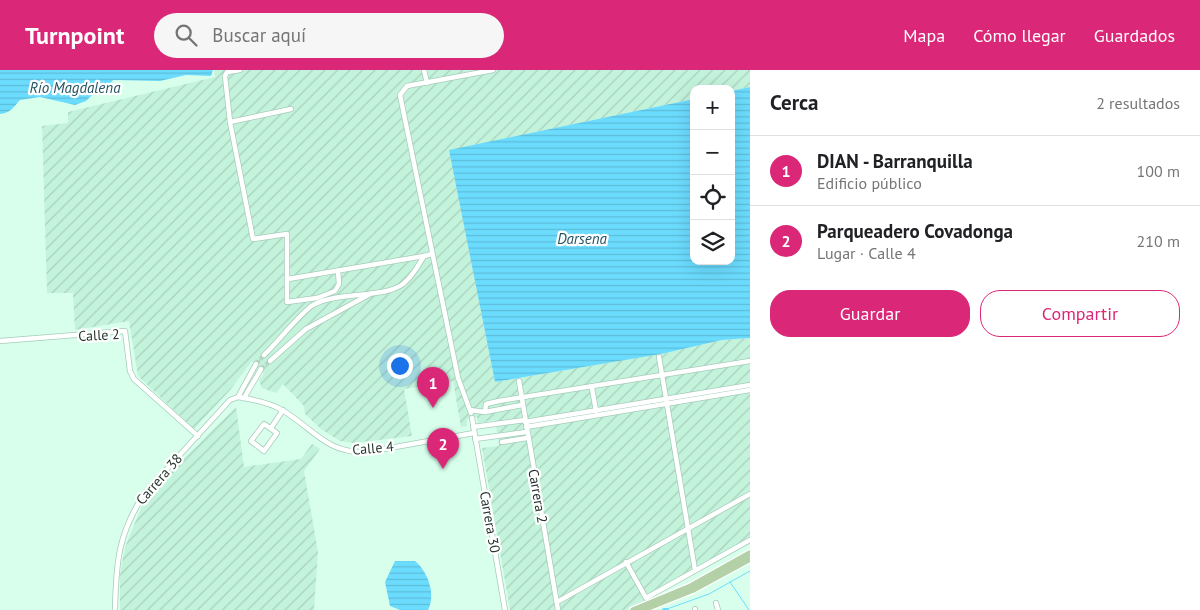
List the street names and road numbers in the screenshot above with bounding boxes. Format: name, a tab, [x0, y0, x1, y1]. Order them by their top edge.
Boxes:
street label: Calle 2	[78, 325, 120, 345]
street label: Calle 4	[352, 437, 395, 459]
street label: Carrera 38	[132, 450, 186, 508]
street label: Carrera 2	[524, 468, 552, 524]
street label: Carrera 30	[476, 490, 504, 554]

